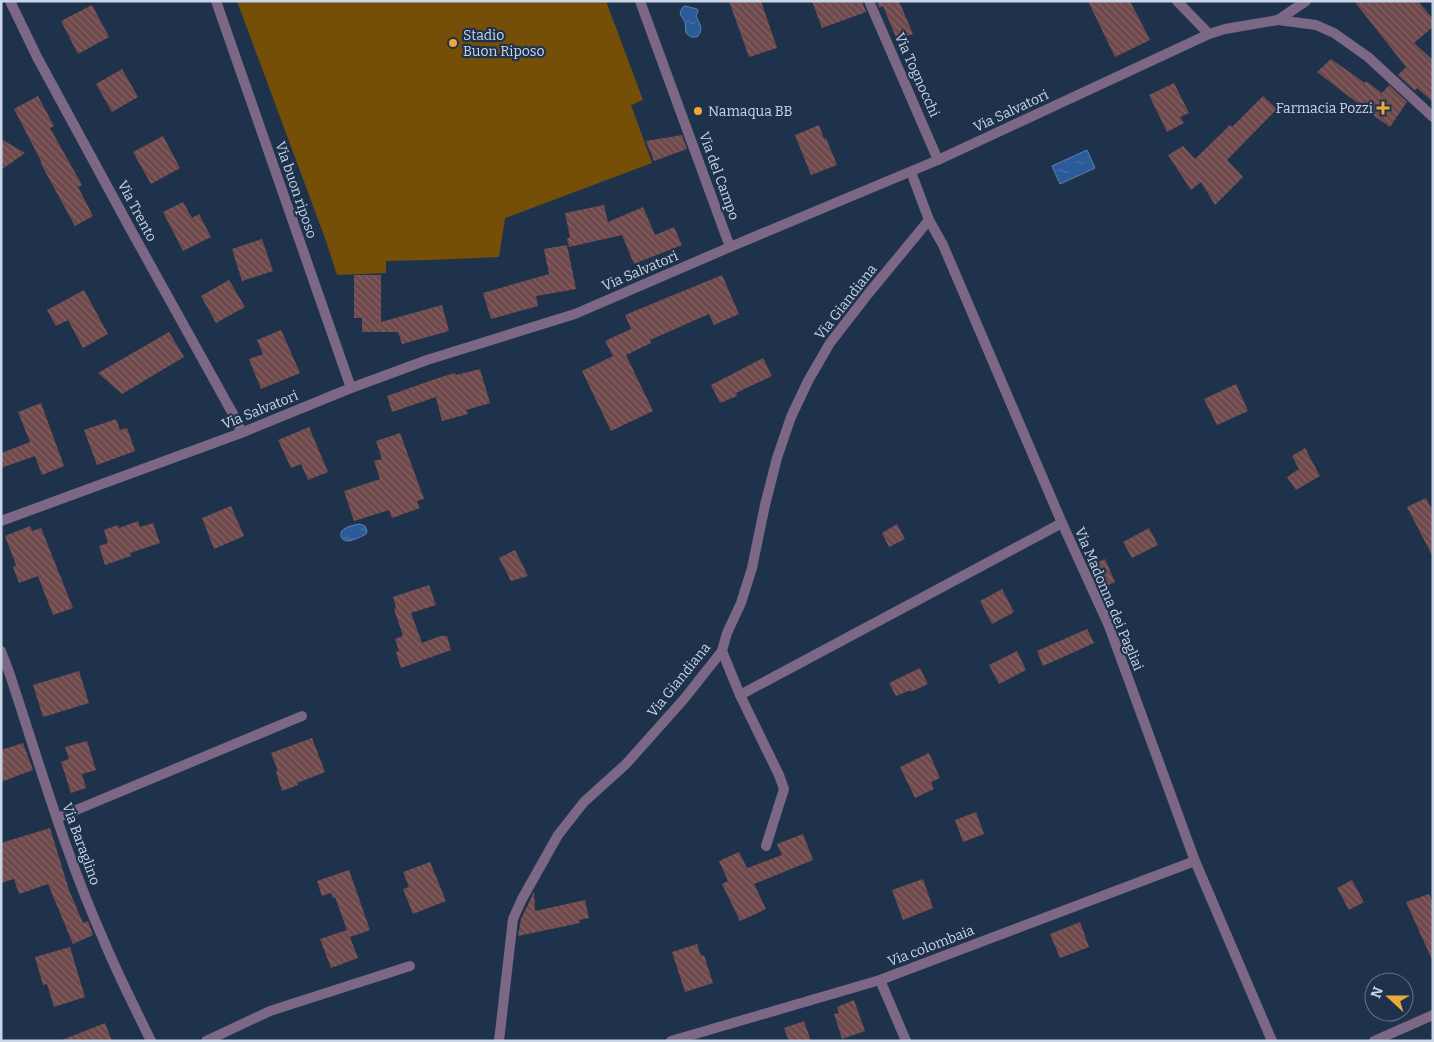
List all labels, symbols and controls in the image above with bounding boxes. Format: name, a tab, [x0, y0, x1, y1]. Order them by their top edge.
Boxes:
place label: Stadio Buon Riposo	[463, 27, 545, 60]
street label: Via Tognocchi	[891, 30, 943, 120]
marker: Stadio Buon Riposo	[447, 37, 459, 49]
street label: Via Salvatori	[971, 86, 1051, 136]
place label: Farmacia Pozzi	[1276, 100, 1373, 117]
marker: Farmacia Pozzi	[1377, 102, 1389, 114]
place label: Namaqua BB	[708, 103, 792, 120]
marker: Namaqua BB	[692, 105, 704, 117]
street label: Via del Campo	[695, 130, 743, 222]
street label: Via buon riposo	[271, 139, 321, 241]
street label: Via Trento	[114, 178, 160, 244]
street label: Via Salvatori	[599, 247, 681, 295]
street label: Via Giandiana	[811, 261, 881, 343]
street label: Via Salvatori	[219, 387, 301, 433]
street label: Via Madonna dei Pagliai	[1071, 525, 1147, 673]
street label: Via Giandiana	[644, 639, 714, 721]
street label: Via Baraglino	[58, 801, 104, 887]
street label: Via colombaia	[885, 922, 977, 970]
north arrow	[1364, 972, 1414, 1022]
text: N	[1367, 984, 1387, 1001]

